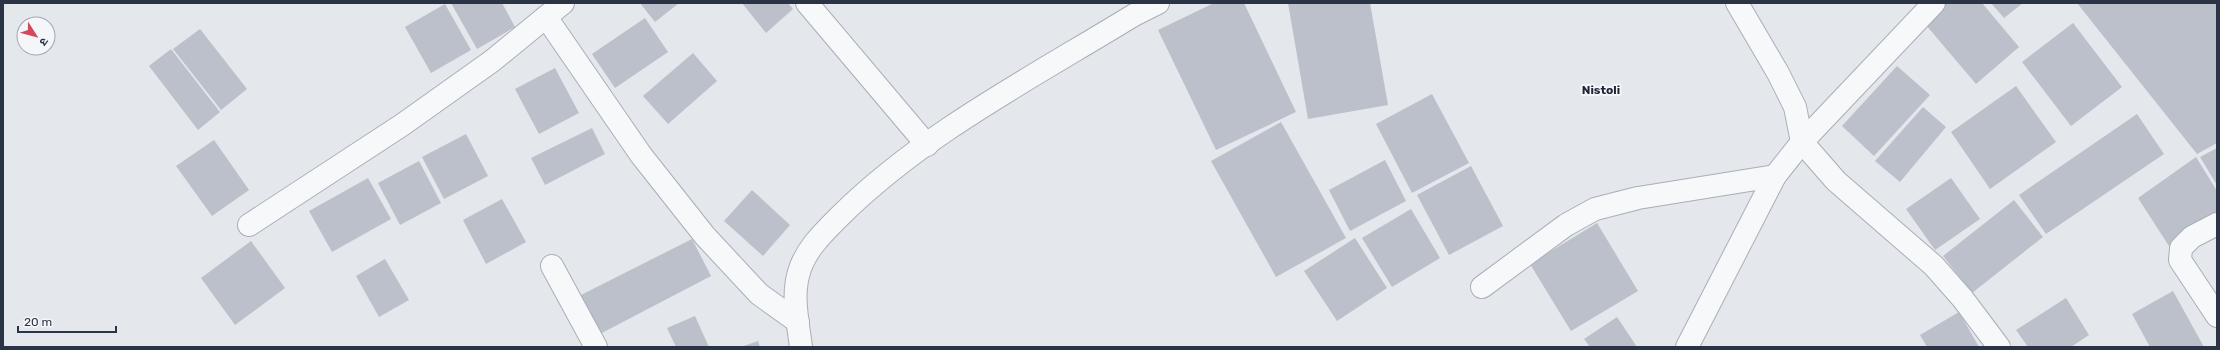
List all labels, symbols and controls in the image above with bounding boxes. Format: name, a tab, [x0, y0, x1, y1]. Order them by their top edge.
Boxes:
north arrow	[16, 16, 56, 56]
text: उ	[36, 35, 51, 48]
district label: Nistoli	[1582, 83, 1620, 97]
scale bar	[18, 308, 116, 334]
text: 20 m	[24, 315, 52, 329]

